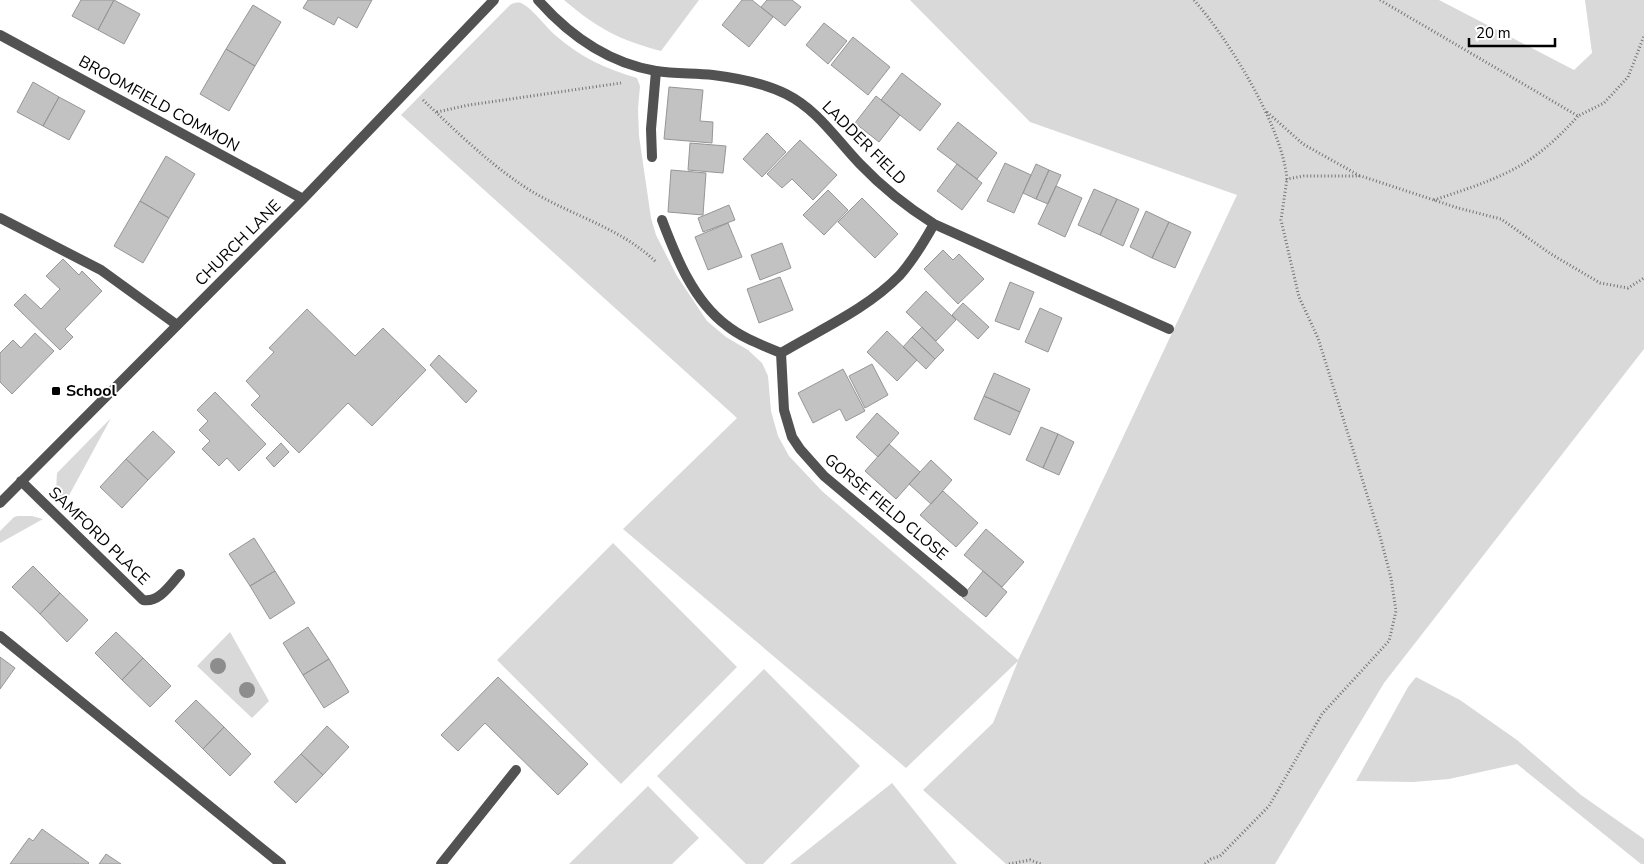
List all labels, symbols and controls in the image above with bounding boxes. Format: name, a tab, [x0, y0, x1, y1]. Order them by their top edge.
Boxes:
scale bar	[1469, 15, 1555, 47]
text: 20 m	[1476, 23, 1511, 43]
street label: BROOMFIELD COMMON	[75, 51, 243, 157]
street label: LADDER FIELD	[817, 96, 911, 190]
street label: CHURCH LANE	[190, 195, 286, 291]
place label: School	[66, 380, 117, 402]
marker: School	[50, 385, 62, 397]
street label: GORSE FIELD CLOSE	[820, 449, 952, 565]
street label: SAMFORD PLACE	[44, 482, 154, 590]

